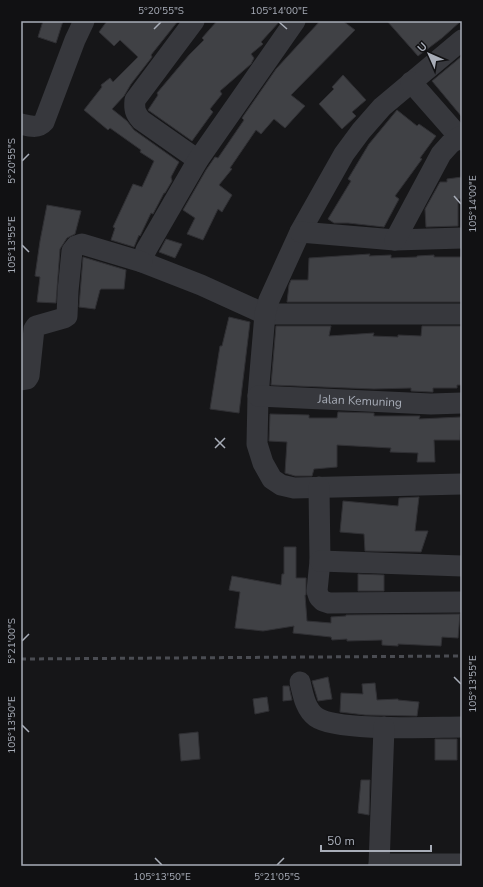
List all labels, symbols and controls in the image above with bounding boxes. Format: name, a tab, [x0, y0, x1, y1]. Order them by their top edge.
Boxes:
text: 5°20'55"S	[138, 4, 184, 18]
text: 105°14'00"E	[250, 4, 308, 18]
north arrow	[409, 34, 449, 74]
text: U	[414, 39, 430, 55]
text: 5°20'55"S	[5, 138, 19, 184]
text: 105°14'00"E	[466, 175, 480, 233]
text: 105°13'55"E	[5, 216, 19, 274]
street label: Jalan Kemuning	[316, 391, 402, 411]
text: 5°21'00"S	[5, 618, 19, 664]
text: 105°13'55"E	[466, 655, 480, 713]
text: 105°13'50"E	[5, 696, 19, 754]
scale bar	[321, 827, 431, 853]
text: 50 m	[327, 833, 355, 849]
text: 105°13'50"E	[133, 870, 191, 884]
text: 5°21'05"S	[254, 870, 300, 884]

